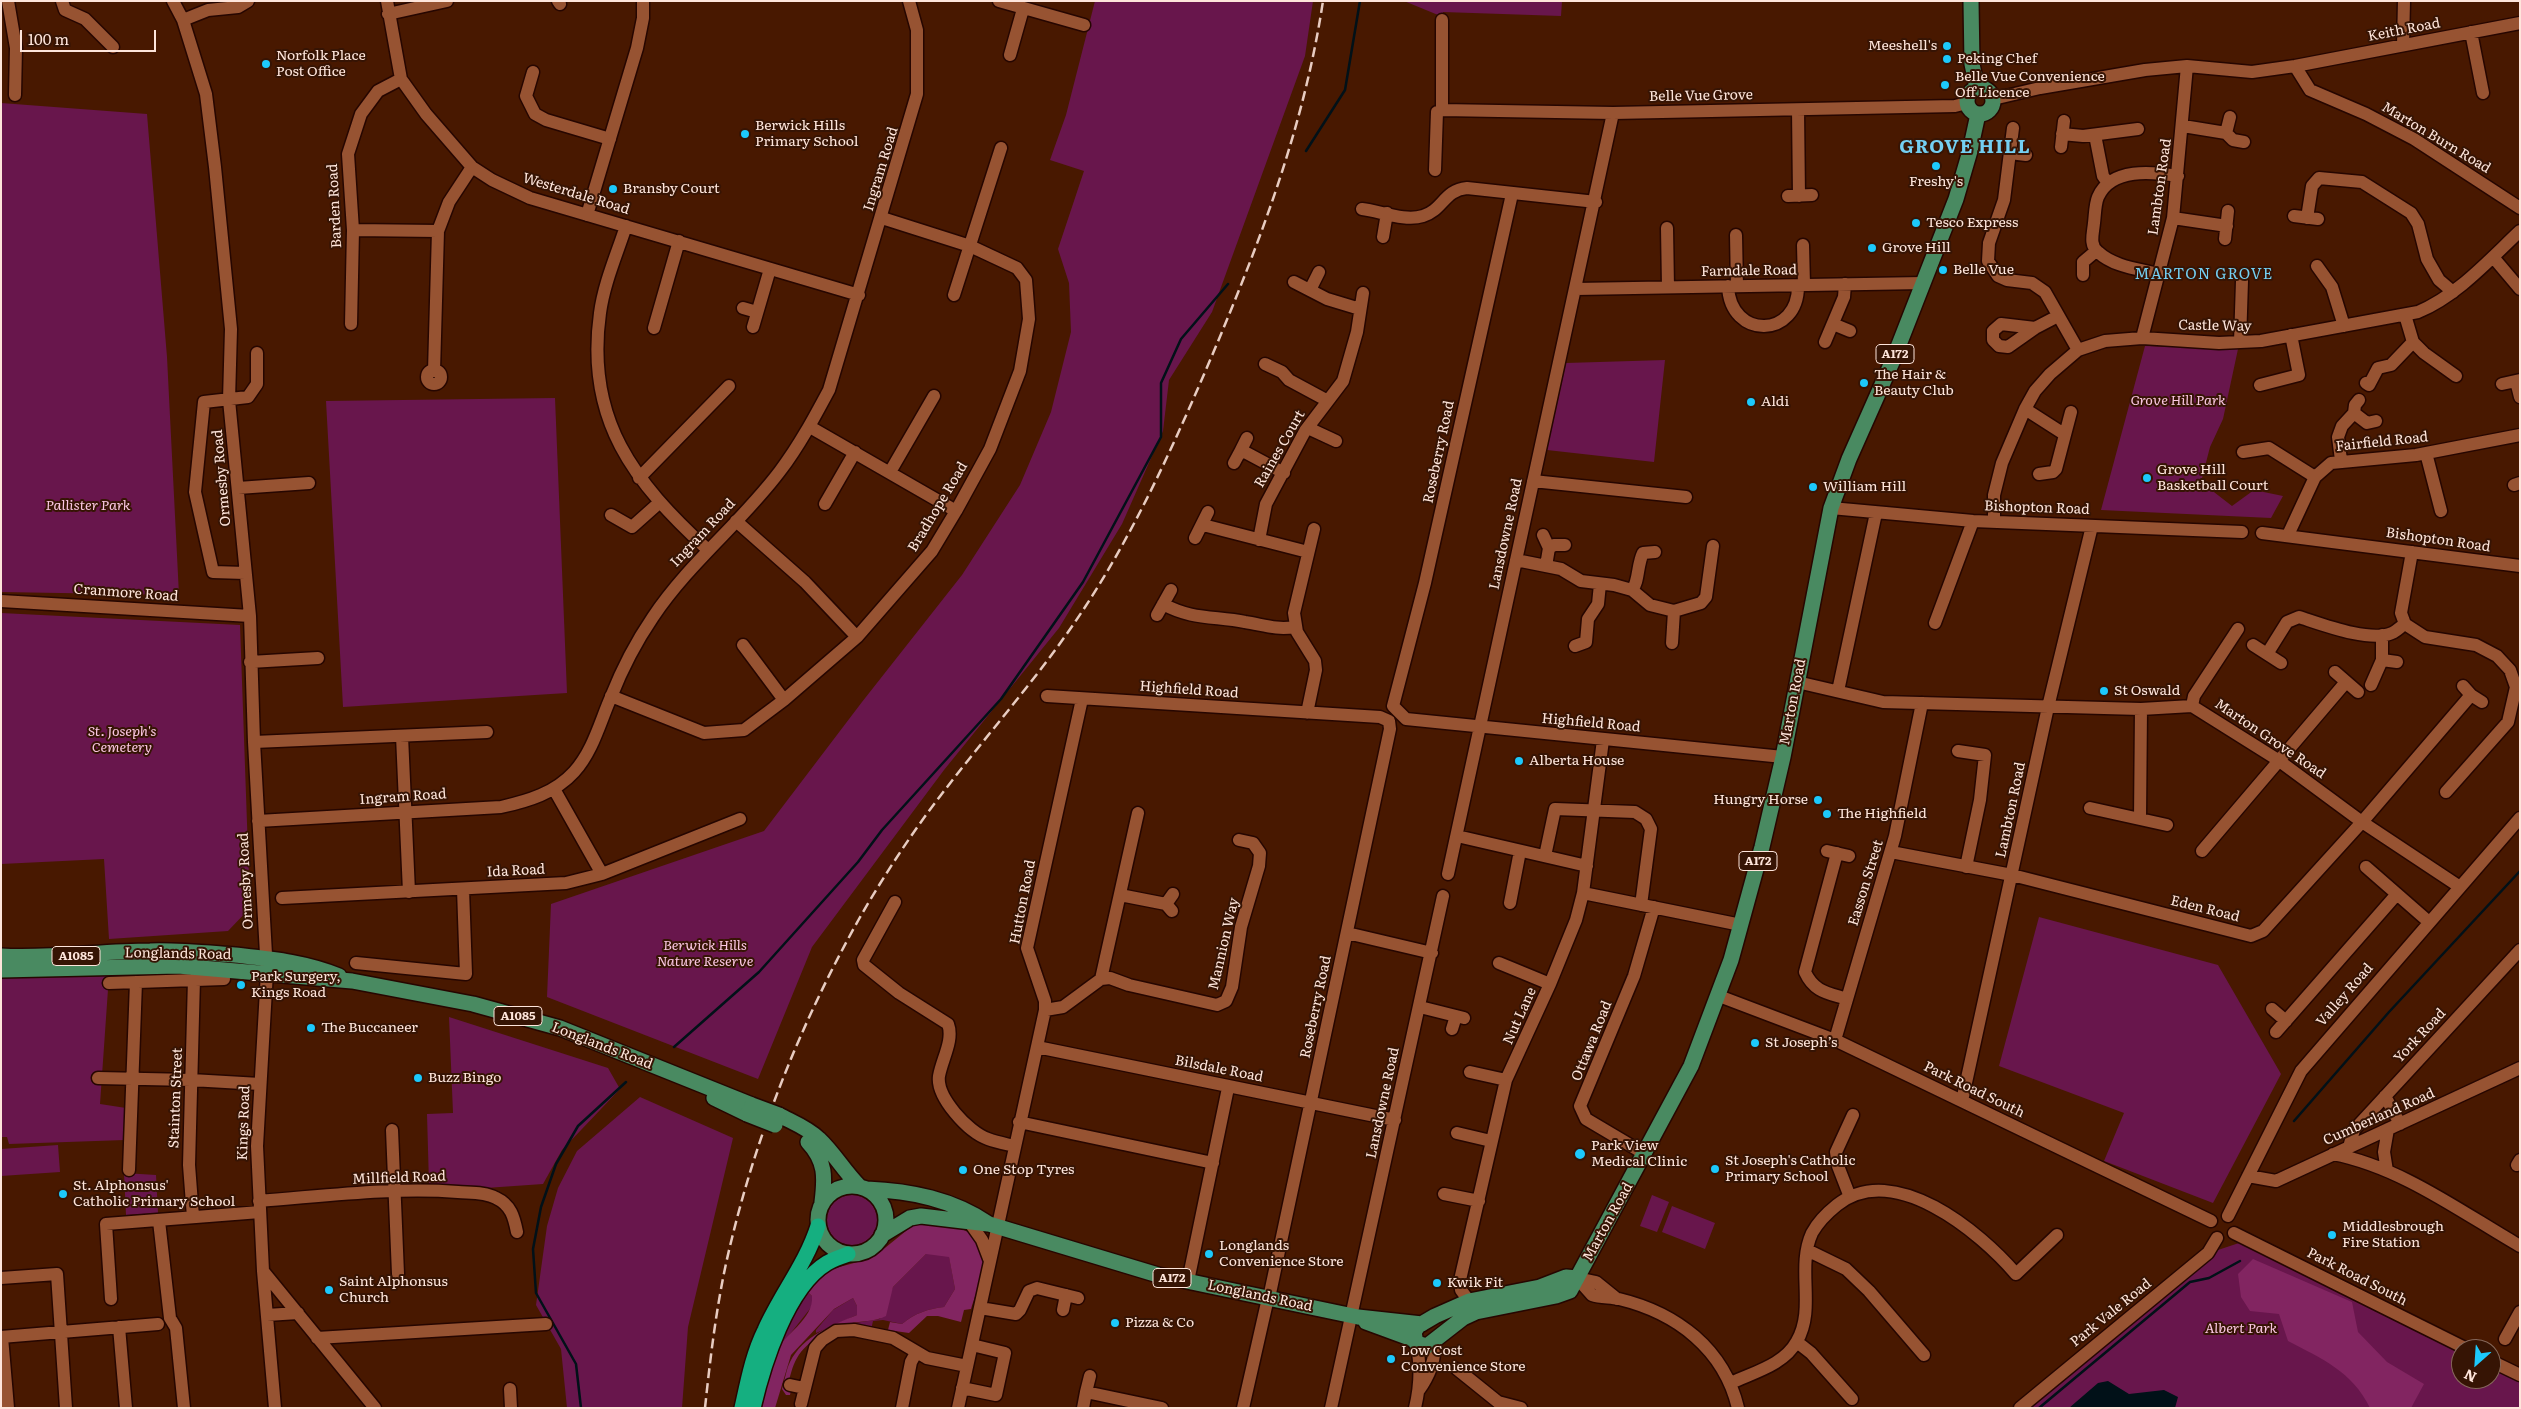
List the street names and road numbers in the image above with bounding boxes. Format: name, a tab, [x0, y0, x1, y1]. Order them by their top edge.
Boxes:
street label: Keith Road	[2366, 15, 2442, 45]
street label: Belle Vue Grove	[1649, 87, 1753, 105]
street label: Marton Burn Road	[2378, 99, 2494, 177]
street label: Ingram Road	[860, 125, 902, 213]
street label: Lambton Road	[2145, 138, 2175, 236]
street label: Barden Road	[324, 163, 346, 249]
street label: Westerdale Road	[520, 170, 632, 218]
street label: Farndale Road	[1701, 262, 1797, 280]
street label: Castle Way	[2178, 317, 2252, 335]
road number: A172	[1876, 344, 1914, 364]
street label: Roseberry Road	[1420, 399, 1458, 505]
street label: Raines Court	[1251, 407, 1309, 491]
street label: Ormesby Road	[209, 429, 235, 527]
street label: Fairfield Road	[2335, 429, 2429, 455]
street label: Bradhope Road	[905, 459, 971, 555]
street label: Lansdowne Road	[1486, 477, 1526, 591]
street label: Ingram Road	[667, 495, 739, 571]
street label: Bishopton Road	[1984, 498, 2090, 518]
street label: Bishopton Road	[2385, 524, 2491, 556]
street label: Cranmore Road	[73, 581, 179, 605]
street label: Marton Road	[1776, 657, 1810, 747]
street label: Highfield Road	[1139, 678, 1239, 702]
street label: Marton Grove Road	[2211, 696, 2329, 782]
street label: Highfield Road	[1541, 710, 1641, 736]
street label: Lambton Road	[1993, 761, 2029, 859]
street label: Ingram Road	[359, 786, 447, 808]
street label: Ormesby Road	[235, 832, 257, 930]
street label: Easson Street	[1845, 838, 1887, 928]
road number: A172	[1739, 851, 1777, 870]
street label: Hutton Road	[1007, 859, 1039, 945]
street label: Ida Road	[486, 861, 546, 881]
street label: Eden Road	[2169, 892, 2241, 926]
street label: Mannion Way	[1205, 896, 1243, 992]
street label: Longlands Road	[124, 945, 232, 963]
road number: A1085	[52, 946, 100, 966]
street label: Roseberry Road	[1297, 954, 1335, 1060]
street label: Valley Road	[2313, 960, 2377, 1030]
street label: Nut Lane	[1500, 985, 1540, 1047]
street label: Ottawa Road	[1568, 998, 1616, 1084]
street label: York Road	[2391, 1005, 2449, 1067]
road number: A1085	[494, 1006, 542, 1026]
street label: Longlands Road	[549, 1019, 655, 1073]
street label: Lansdowne Road	[1363, 1046, 1403, 1160]
street label: Stainton Street	[166, 1047, 186, 1149]
street label: Bilsdale Road	[1173, 1052, 1265, 1086]
street label: Park Road South	[1921, 1058, 2027, 1122]
street label: Kings Road	[234, 1085, 254, 1161]
street label: Cumberland Road	[2321, 1085, 2437, 1149]
street label: Millfield Road	[352, 1168, 446, 1188]
street label: Marton Road	[1579, 1180, 1637, 1264]
street label: Park Road South	[2304, 1245, 2410, 1309]
road number: A172	[1153, 1268, 1191, 1288]
street label: Park Vale Road	[2067, 1275, 2155, 1351]
street label: Longlands Road	[1206, 1277, 1314, 1315]

